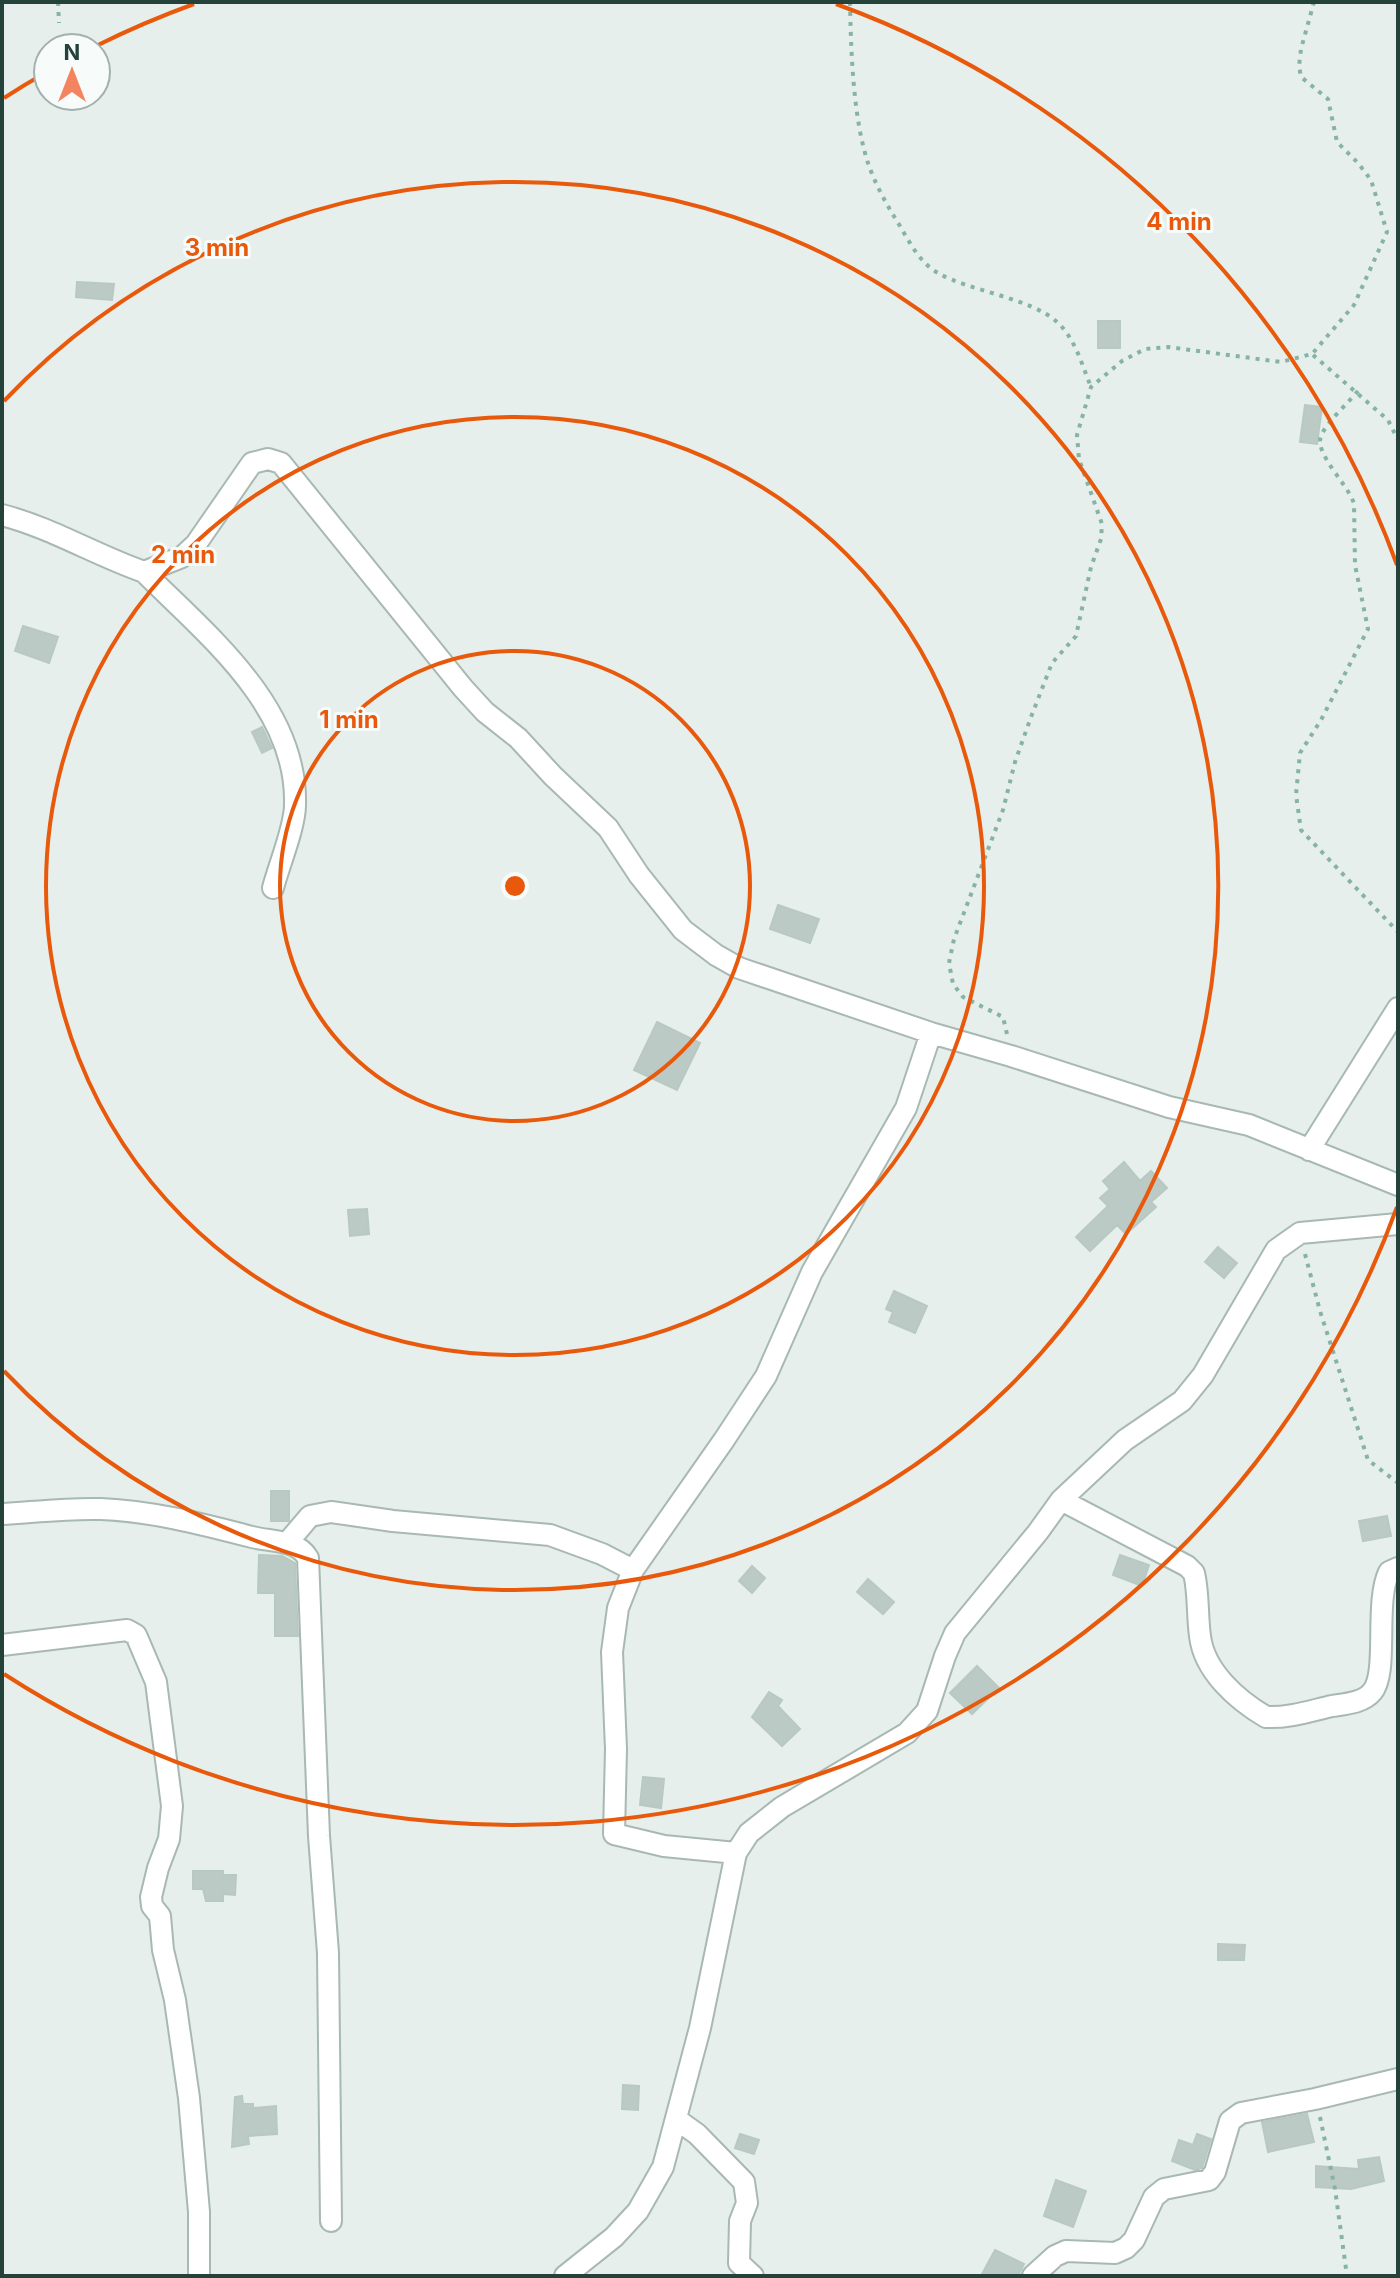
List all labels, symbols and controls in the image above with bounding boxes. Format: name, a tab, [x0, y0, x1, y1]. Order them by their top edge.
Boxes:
north arrow	[32, 32, 112, 112]
text: N	[64, 39, 80, 65]
text: 4 min	[1146, 207, 1212, 236]
text: 3 min	[185, 233, 249, 262]
text: 2 min	[151, 540, 215, 569]
text: 1 min	[319, 705, 379, 734]
centre of rings	[501, 872, 529, 900]

